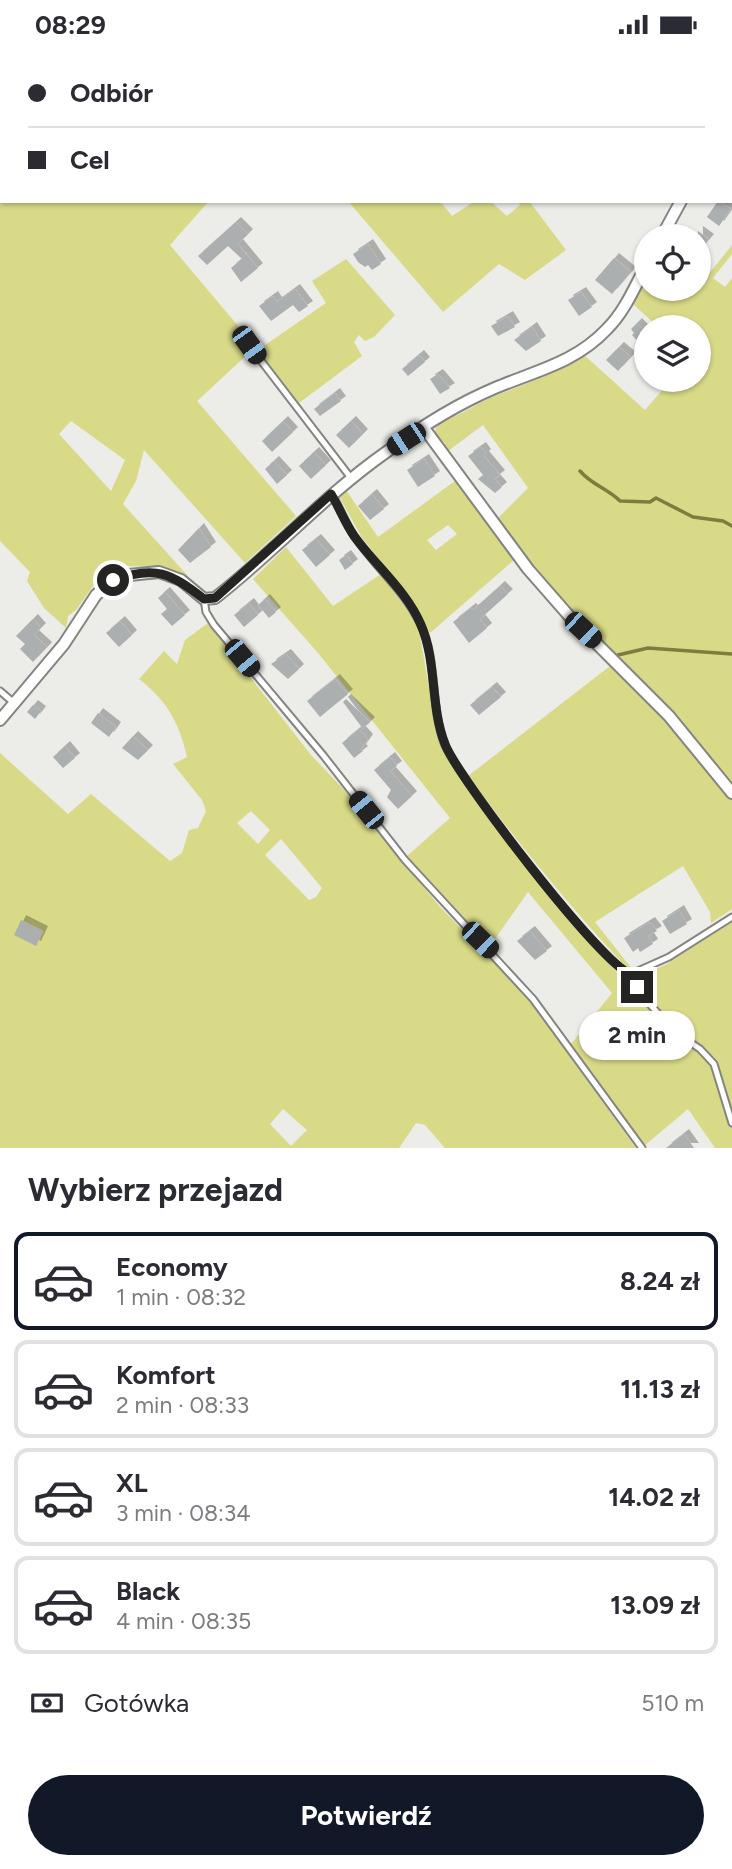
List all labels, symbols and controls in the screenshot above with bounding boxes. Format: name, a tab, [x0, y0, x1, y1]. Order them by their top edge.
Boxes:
text: 08:29	[35, 9, 106, 41]
text: Odbiór	[70, 77, 153, 109]
text: Cel	[70, 144, 110, 176]
map controls	[634, 224, 711, 392]
button: locate	[634, 224, 711, 301]
button: layers	[634, 315, 711, 392]
car	[229, 322, 270, 368]
car	[383, 419, 430, 459]
route start	[97, 564, 129, 596]
car	[561, 608, 606, 652]
car	[221, 635, 264, 681]
car	[345, 787, 388, 833]
car	[458, 918, 503, 962]
route end	[621, 971, 653, 1003]
callout: 2 min	[579, 1011, 695, 1061]
text: 2 min	[608, 1021, 666, 1049]
text: Wybierz przejazd	[28, 1171, 283, 1209]
icon: car	[32, 1250, 95, 1313]
text: Economy	[116, 1251, 228, 1283]
text: 8.24 zł	[620, 1265, 700, 1297]
text: 1 min · 08:32	[116, 1283, 246, 1311]
icon: car	[32, 1358, 95, 1421]
text: Komfort	[116, 1359, 216, 1391]
text: 11.13 zł	[620, 1373, 700, 1405]
text: 2 min · 08:33	[116, 1391, 249, 1419]
icon: car	[32, 1466, 95, 1529]
text: XL	[116, 1467, 148, 1499]
text: 14.02 zł	[608, 1481, 700, 1513]
text: 3 min · 08:34	[116, 1499, 251, 1527]
icon: car	[32, 1574, 95, 1637]
text: Black	[116, 1575, 180, 1607]
text: 13.09 zł	[610, 1589, 700, 1621]
text: 4 min · 08:35	[116, 1607, 251, 1635]
icon: cash	[28, 1684, 66, 1722]
text: Gotówka	[84, 1687, 189, 1719]
text: 510 m	[641, 1689, 704, 1717]
button: Potwierdź	[28, 1775, 704, 1855]

